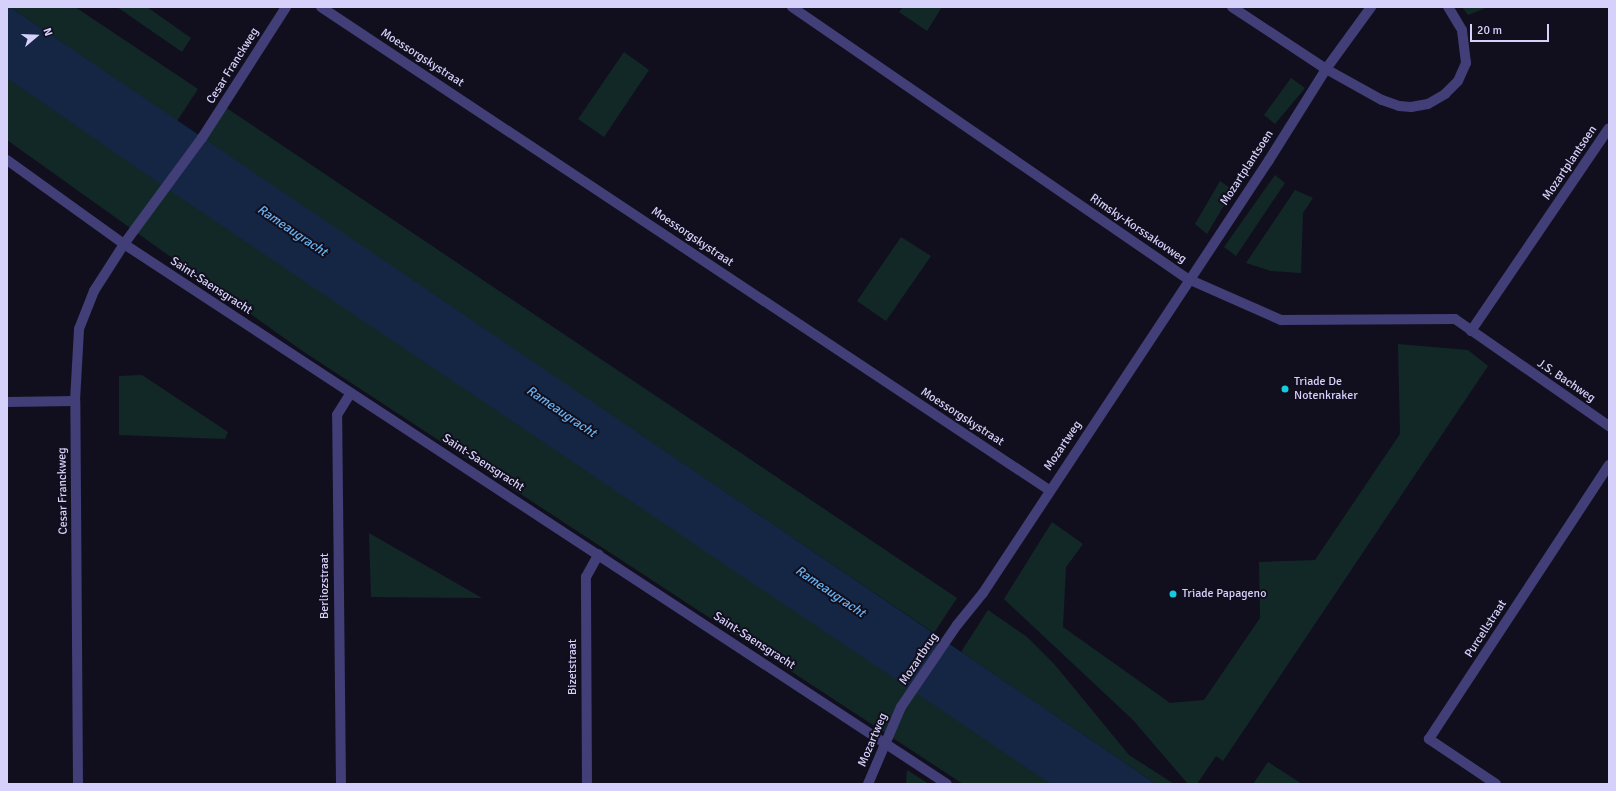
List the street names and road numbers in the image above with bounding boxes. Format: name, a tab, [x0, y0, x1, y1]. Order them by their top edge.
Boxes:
street label: Cesar Franckweg	[204, 25, 262, 107]
street label: Moessorgskystraat	[378, 26, 466, 90]
street label: Mozartplantsoen	[1540, 123, 1600, 203]
street label: Mozartplantsoen	[1217, 128, 1277, 208]
street label: Rimsky-Korssakovweg	[1087, 191, 1189, 267]
street label: Moessorgskystraat	[648, 204, 736, 270]
street label: Saint-Saensgracht	[167, 254, 255, 318]
street label: J.S. Bachweg	[1534, 356, 1598, 406]
street label: Moessorgskystraat	[918, 385, 1006, 449]
street label: Mozartweg	[1041, 418, 1085, 474]
street label: Saint-Saensgracht	[439, 431, 527, 495]
street label: Cesar Franckweg	[55, 447, 71, 535]
street label: Berliozstraat	[318, 553, 332, 619]
street label: Purcellstraat	[1462, 597, 1510, 661]
street label: Saint-Saensgracht	[710, 609, 798, 673]
street label: Mozartbrug	[896, 630, 942, 688]
street label: Bizetstraat	[566, 639, 580, 695]
street label: Mozartweg	[855, 711, 891, 769]

